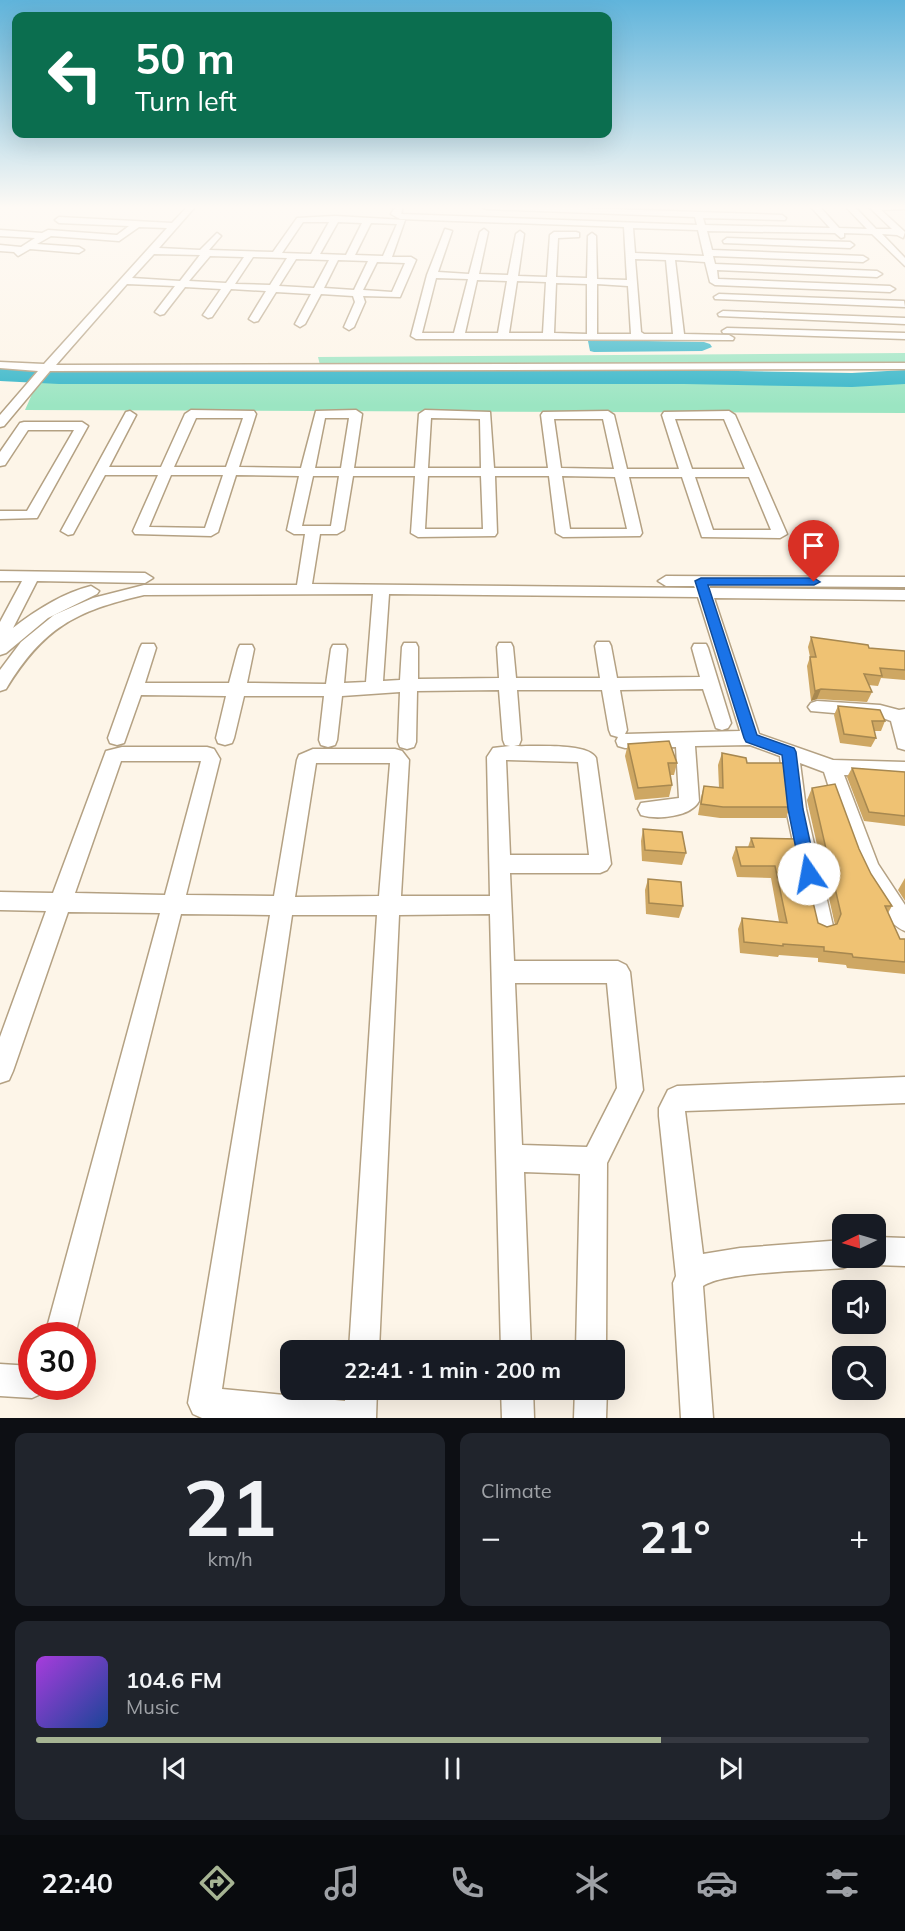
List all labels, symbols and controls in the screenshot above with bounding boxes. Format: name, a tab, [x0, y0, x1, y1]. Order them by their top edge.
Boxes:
text: 50 m	[135, 32, 235, 85]
icon: left	[36, 36, 114, 114]
text: Turn left	[135, 84, 237, 118]
pin	[788, 520, 839, 582]
icon: arrive	[797, 529, 830, 562]
position arrow	[777, 842, 841, 906]
north arrow	[832, 1214, 886, 1268]
map controls	[832, 1214, 886, 1400]
button: sound	[832, 1280, 886, 1334]
speed limit sign: 30	[18, 1322, 96, 1400]
button: search	[832, 1346, 886, 1400]
text: 22:41 · 1 min · 200 m	[344, 1356, 561, 1384]
text: 21	[183, 1458, 277, 1556]
text: Climate	[481, 1478, 552, 1503]
text: 21°	[639, 1508, 711, 1564]
text: −	[481, 1516, 501, 1557]
text: +	[849, 1516, 869, 1557]
text: km/h	[207, 1546, 253, 1571]
text: 104.6 FM	[126, 1666, 222, 1694]
text: Music	[126, 1694, 179, 1719]
icon: previous	[158, 1752, 191, 1785]
icon: pause	[436, 1752, 469, 1785]
icon: next	[714, 1752, 747, 1785]
icon: directions	[196, 1862, 238, 1904]
icon: music	[321, 1862, 363, 1904]
icon: phone	[446, 1862, 488, 1904]
icon: climate	[571, 1862, 613, 1904]
icon: car	[696, 1862, 738, 1904]
icon: filters	[821, 1862, 863, 1904]
text: 22:40	[42, 1866, 113, 1900]

